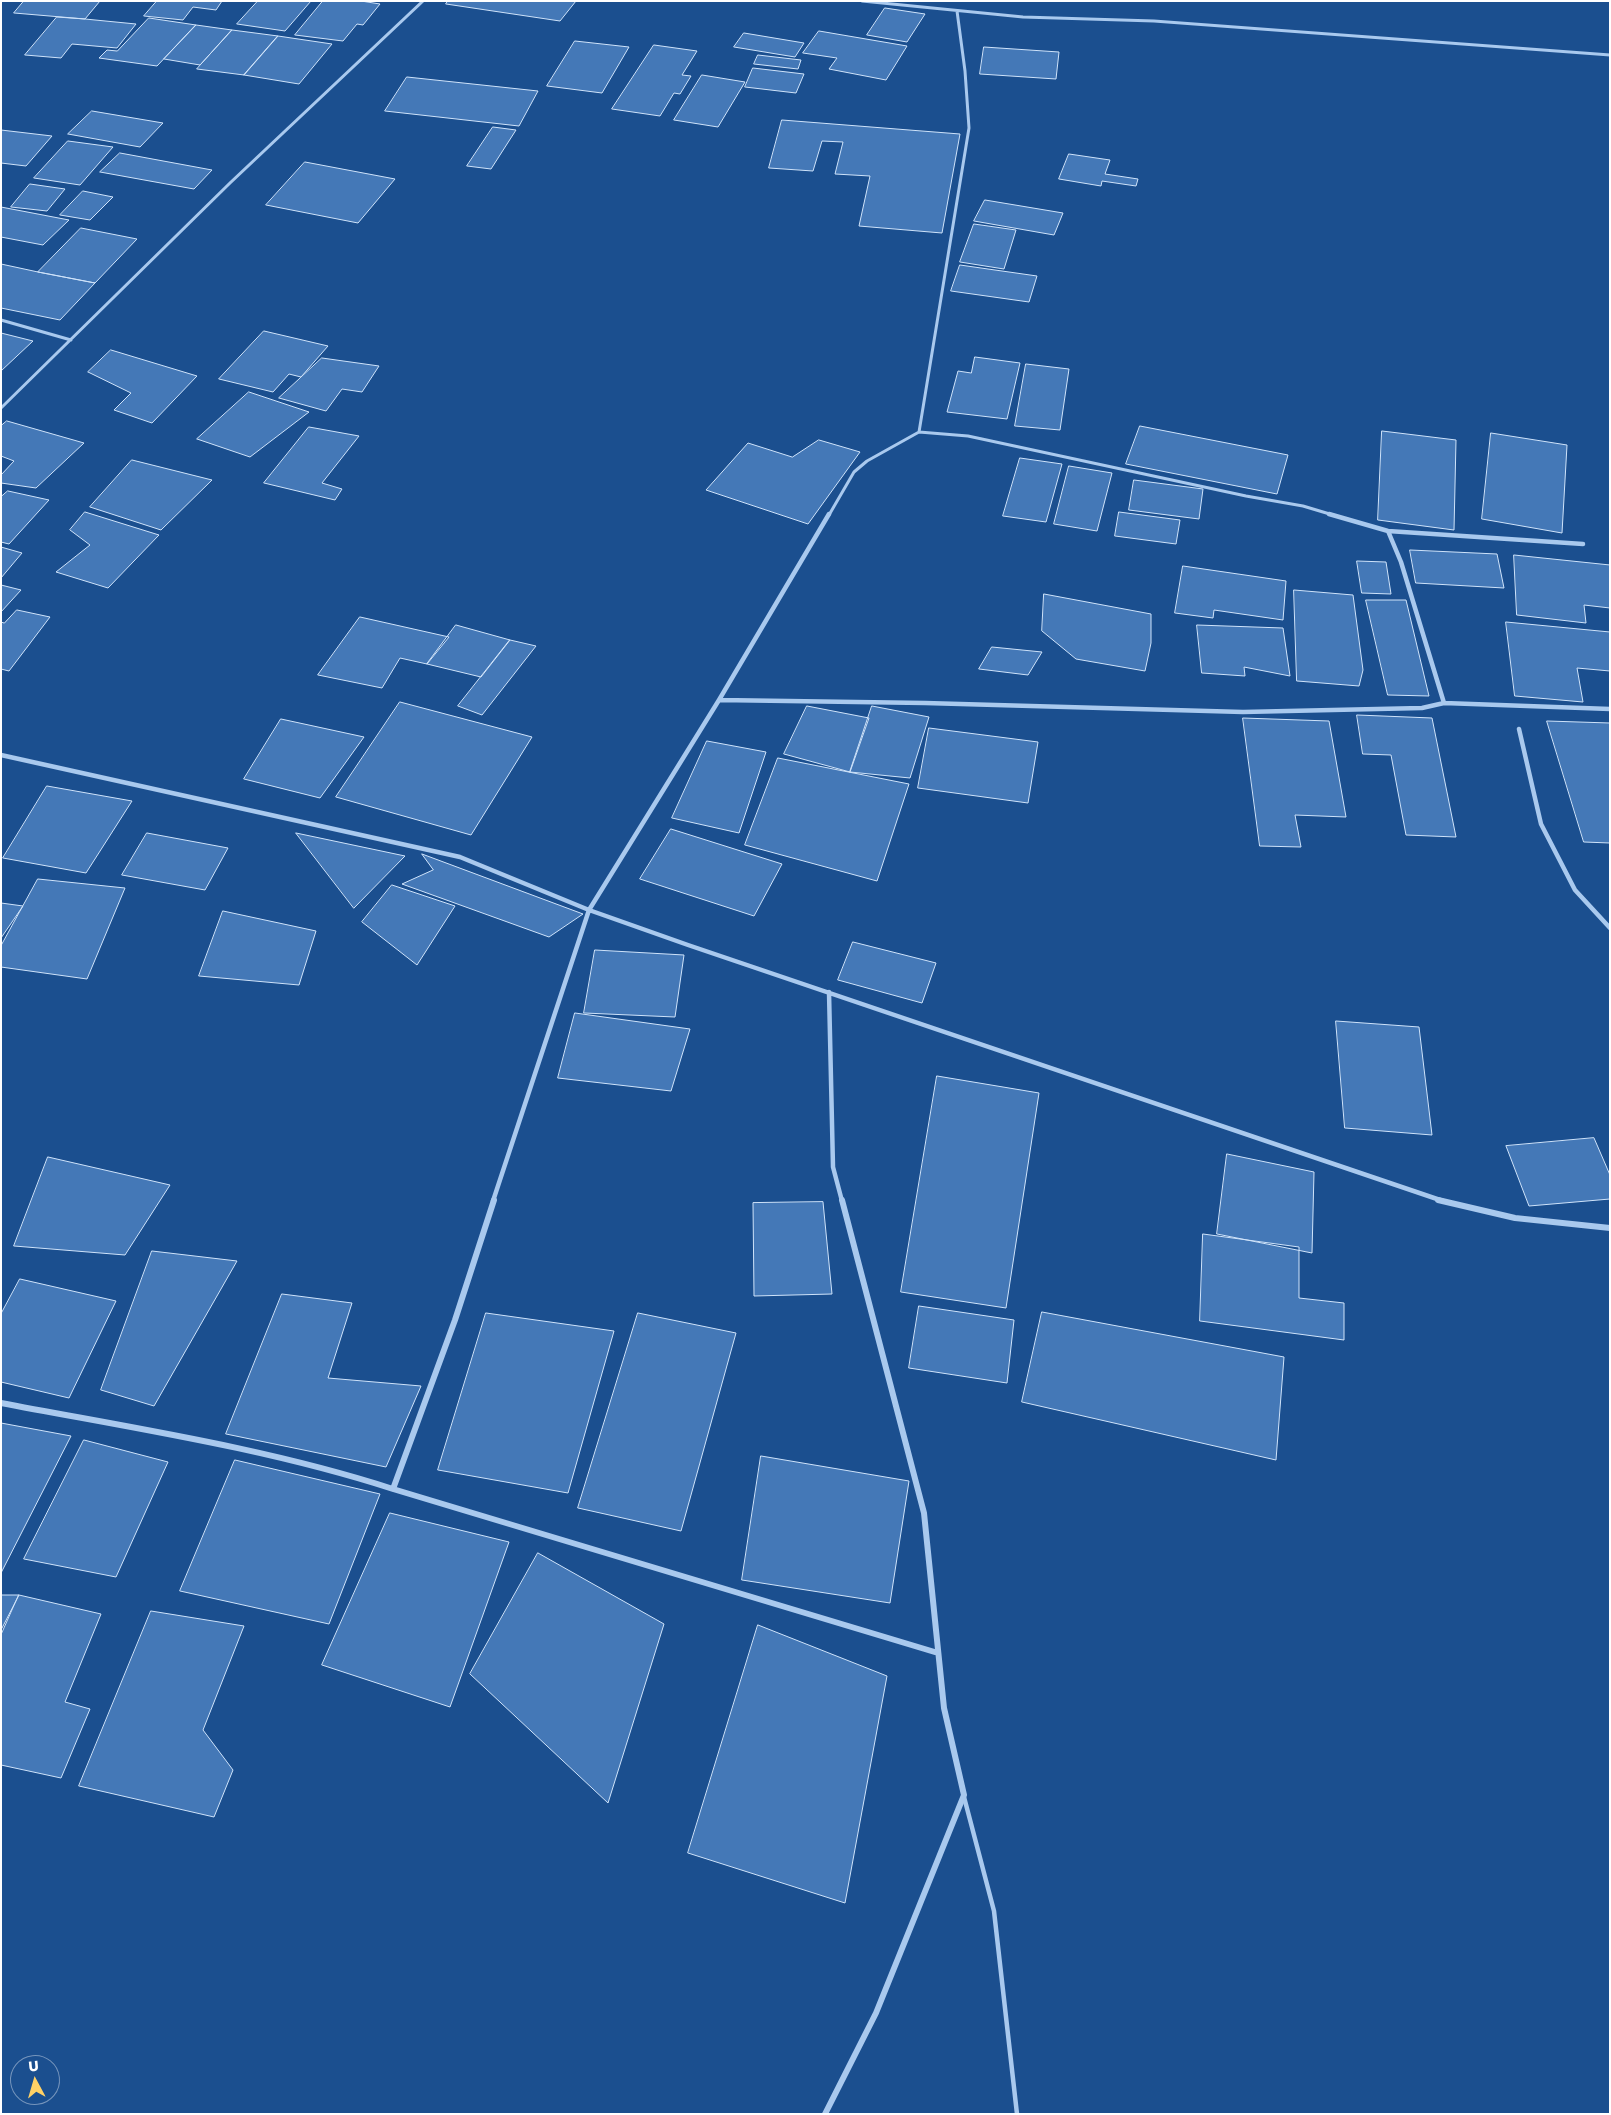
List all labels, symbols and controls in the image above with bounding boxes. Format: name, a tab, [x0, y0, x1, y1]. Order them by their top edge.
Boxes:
north arrow	[10, 2055, 60, 2105]
text: U	[27, 2057, 39, 2075]

